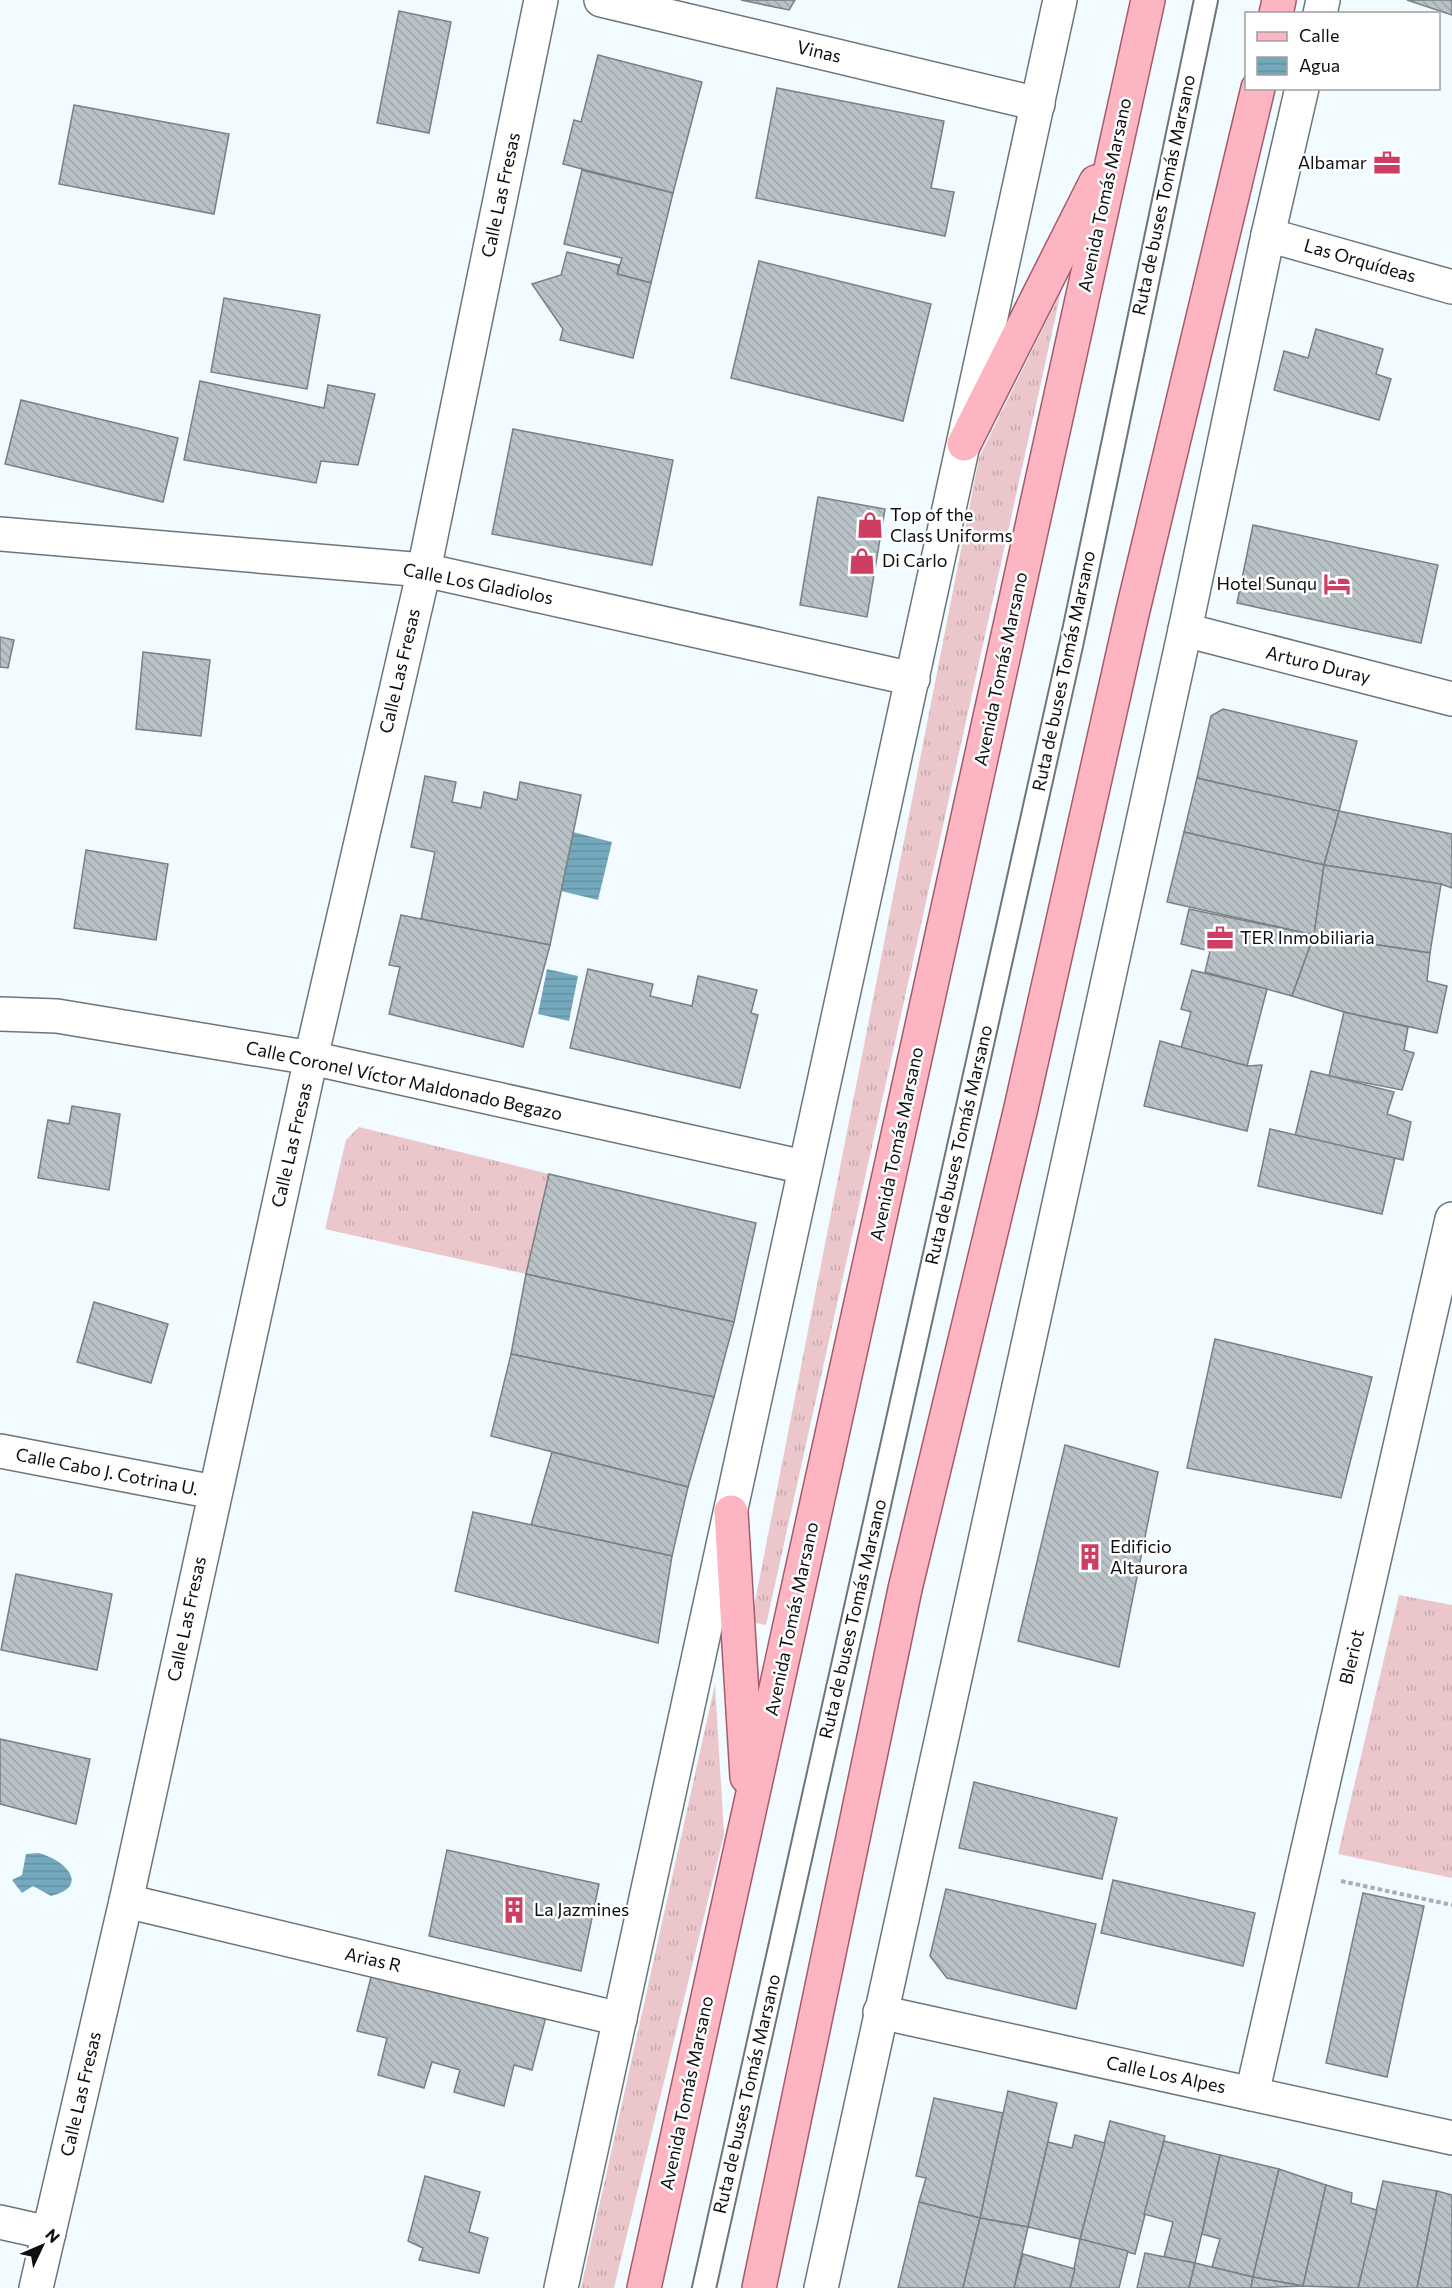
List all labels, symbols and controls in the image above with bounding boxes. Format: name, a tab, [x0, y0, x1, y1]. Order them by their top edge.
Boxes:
legend	[1245, 12, 1440, 90]
text: Calle	[1299, 24, 1339, 46]
street label: Vinas	[795, 35, 844, 67]
text: Agua	[1299, 54, 1340, 76]
street label: Ruta de buses Tomás Marsano	[1127, 73, 1199, 317]
street label: Avenida Tomás Marsano	[1073, 96, 1135, 294]
street label: Calle Las Fresas	[476, 130, 524, 259]
office icon: Albamar	[1372, 148, 1402, 178]
place label: Albamar	[1298, 151, 1367, 173]
street label: Las Orquídeas	[1302, 234, 1419, 287]
place label: Top of the Class Uniforms	[890, 503, 1013, 546]
shop icon: Top of the Class Uniforms	[855, 510, 885, 540]
shop icon: Di Carlo	[847, 546, 877, 576]
place label: Di Carlo	[882, 549, 948, 571]
street label: Ruta de buses Tomás Marsano	[1027, 549, 1099, 793]
street label: Calle Los Gladiolos	[401, 558, 555, 608]
hotel icon: Hotel Sunqu	[1322, 569, 1352, 599]
street label: Avenida Tomás Marsano	[969, 570, 1031, 768]
place label: Hotel Sunqu	[1217, 572, 1317, 594]
street label: Calle Las Fresas	[374, 606, 424, 735]
street label: Arturo Duray	[1264, 640, 1373, 688]
office icon: TER Inmobiliaria	[1205, 923, 1235, 953]
place label: TER Inmobiliaria	[1240, 926, 1375, 948]
street label: Ruta de buses Tomás Marsano	[920, 1023, 996, 1267]
street label: Calle Coronel Víctor Maldonado Begazo	[244, 1036, 564, 1124]
street label: Avenida Tomás Marsano	[865, 1045, 927, 1243]
street label: Calle Las Fresas	[266, 1080, 316, 1209]
street label: Calle Cabo J. Cotrina U.	[14, 1443, 200, 1500]
street label: Ruta de buses Tomás Marsano	[814, 1497, 890, 1741]
street label: Avenida Tomás Marsano	[760, 1520, 822, 1718]
place label: Edificio Altaurora	[1110, 1535, 1188, 1578]
building icon: Edificio Altaurora	[1075, 1542, 1105, 1572]
street label: Calle Las Fresas	[162, 1554, 210, 1683]
street label: Bleriot	[1334, 1627, 1368, 1686]
building icon: La Jazmines	[499, 1895, 529, 1925]
place label: La Jazmines	[534, 1898, 629, 1920]
street label: Arias R	[343, 1942, 404, 1976]
street label: Ruta de buses Tomás Marsano	[708, 1972, 784, 2216]
street label: Avenida Tomás Marsano	[655, 1994, 717, 2192]
street label: Calle Las Fresas	[55, 2029, 105, 2158]
street label: Calle Los Alpes	[1104, 2051, 1228, 2097]
north arrow	[12, 2216, 72, 2276]
text: N	[42, 2224, 64, 2246]

